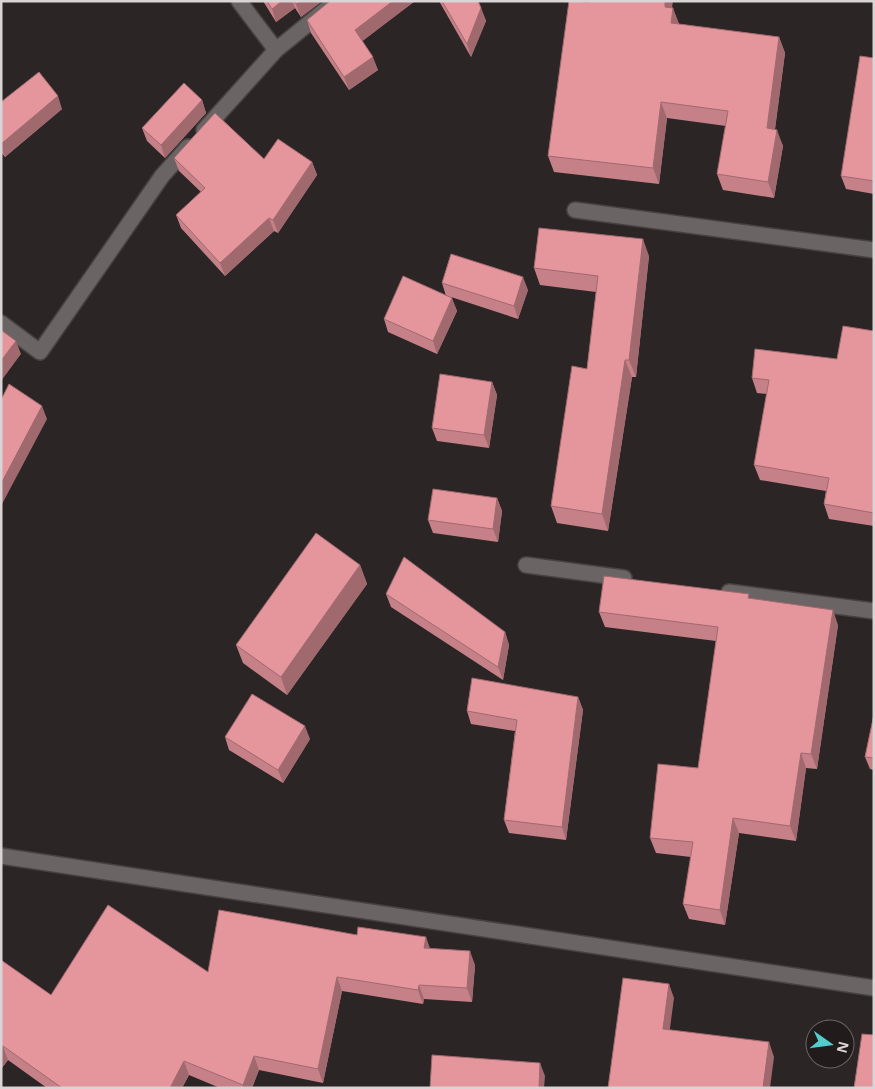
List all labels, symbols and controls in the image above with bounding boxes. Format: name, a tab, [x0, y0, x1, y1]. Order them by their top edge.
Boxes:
north arrow	[805, 1019, 855, 1069]
text: N	[833, 1039, 854, 1055]

